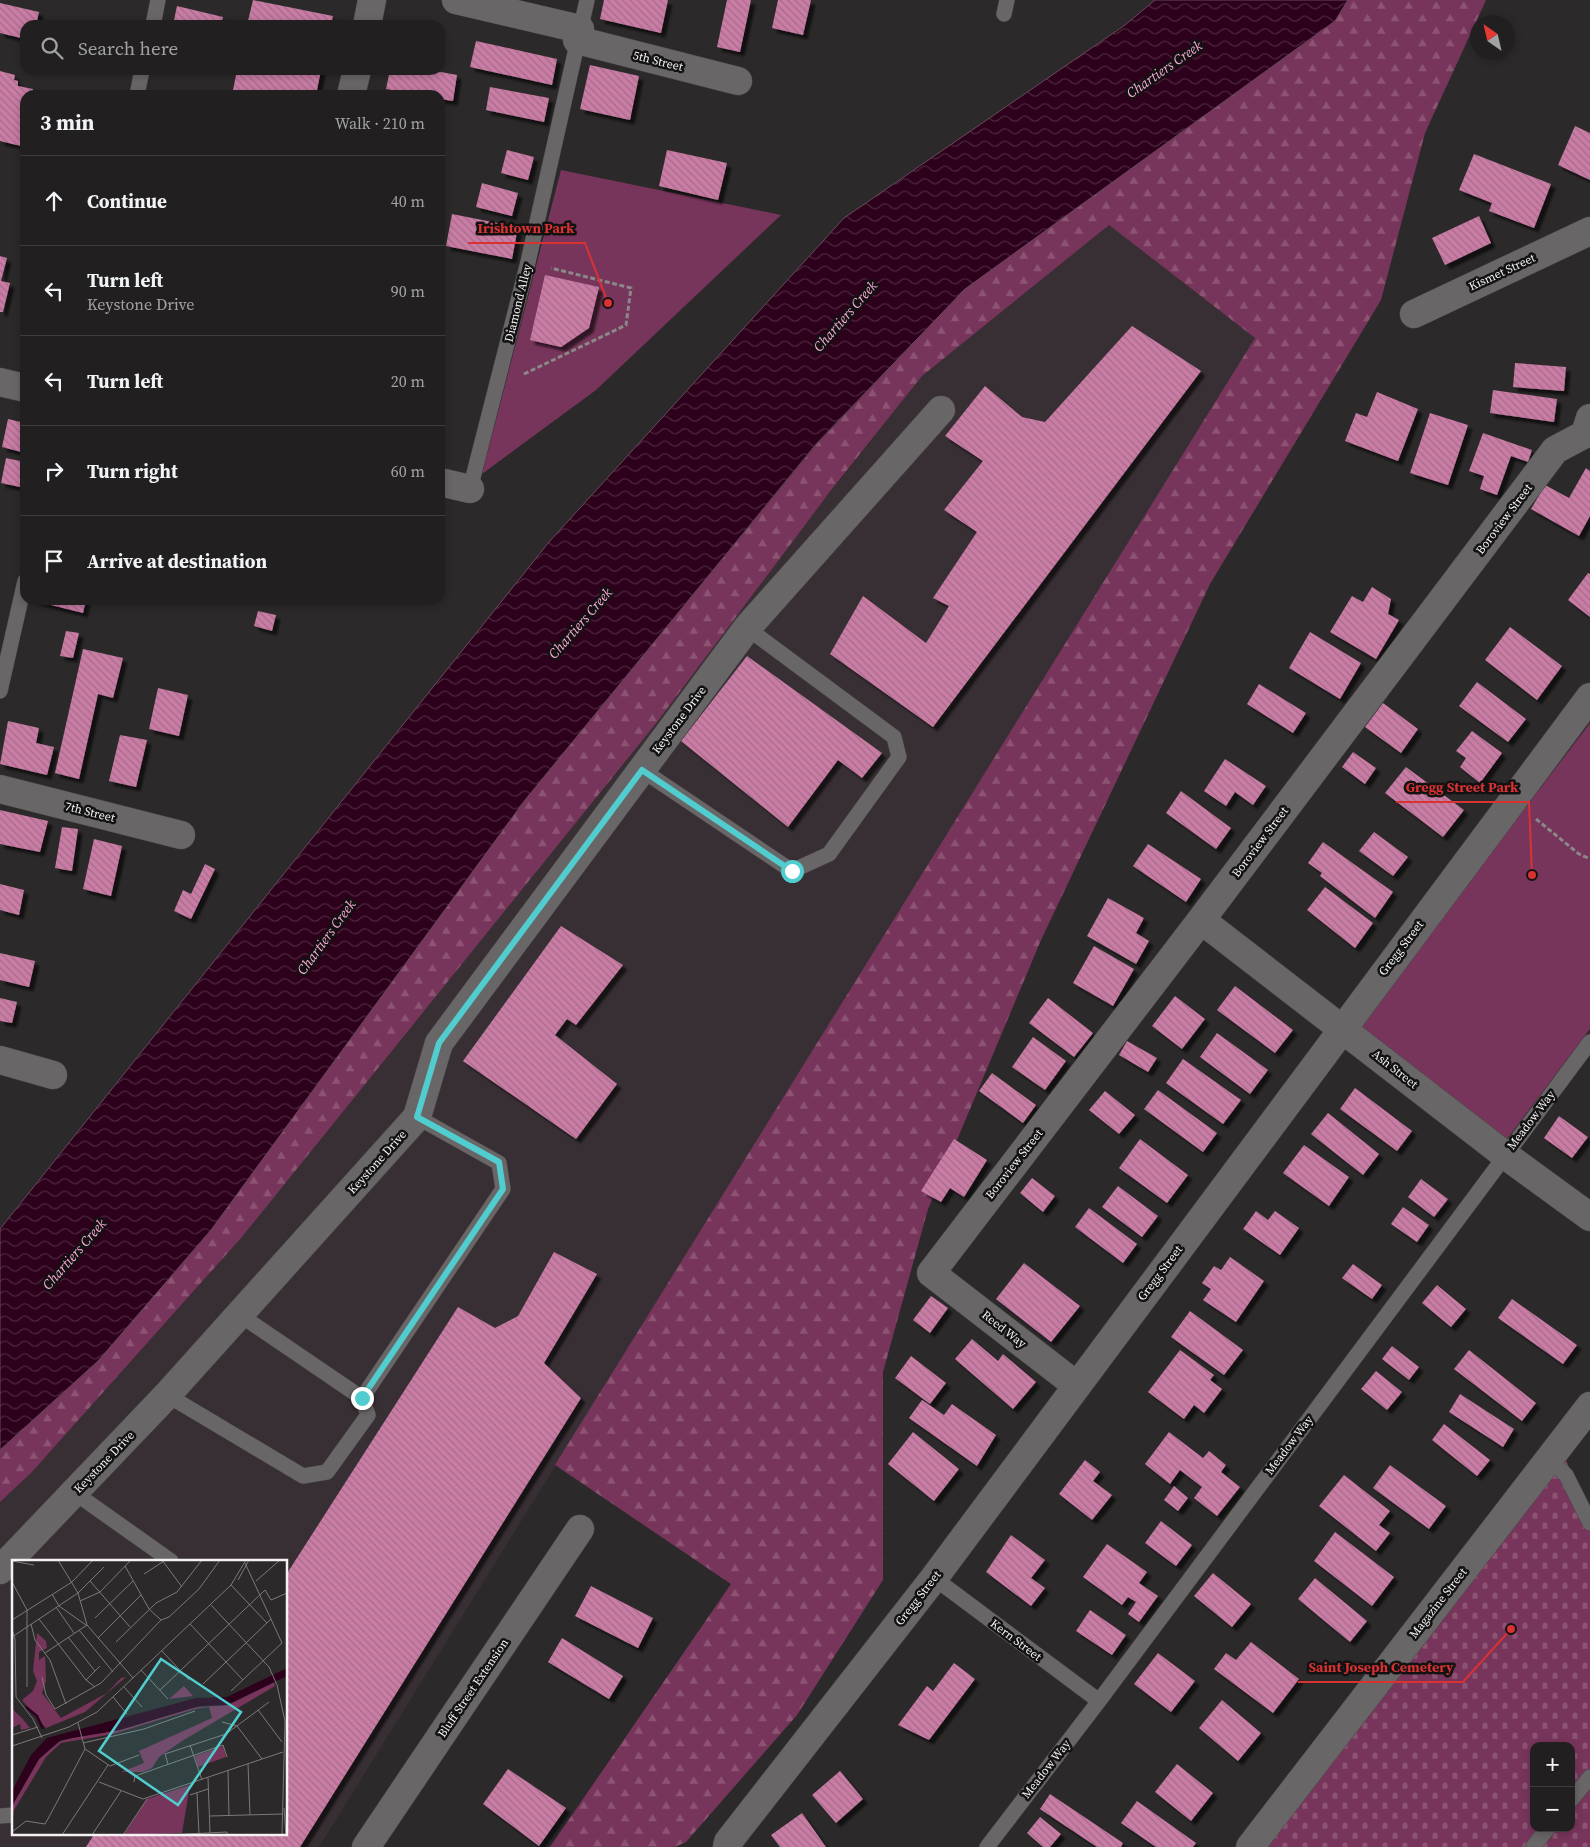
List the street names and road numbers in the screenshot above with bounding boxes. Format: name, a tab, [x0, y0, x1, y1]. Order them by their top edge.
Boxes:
street label: 5th Street	[631, 47, 685, 75]
street label: Kismet Street	[1466, 250, 1538, 294]
street label: Diamond Alley	[501, 262, 536, 344]
street label: Boroview Street	[1472, 480, 1536, 557]
street label: Keystone Drive	[648, 683, 710, 757]
street label: 7th Street	[63, 798, 117, 826]
street label: Boroview Street	[1228, 803, 1292, 880]
street label: Gregg Street	[1375, 917, 1427, 979]
street label: Ash Street	[1369, 1046, 1421, 1092]
street label: Meadow Way	[1503, 1086, 1559, 1153]
street label: Boroview Street	[982, 1126, 1046, 1202]
street label: Keystone Drive	[344, 1127, 410, 1197]
street label: Gregg Street	[1134, 1242, 1186, 1304]
street label: Reed Way	[979, 1307, 1030, 1352]
street label: Meadow Way	[1261, 1411, 1317, 1478]
street label: Keystone Drive	[70, 1427, 138, 1497]
street label: Magazine Street	[1406, 1565, 1471, 1641]
street label: Gregg Street	[892, 1567, 944, 1629]
street label: Kern Street	[987, 1616, 1045, 1665]
street label: Bluff Street Extension	[434, 1635, 512, 1741]
street label: Meadow Way	[1018, 1736, 1075, 1802]

